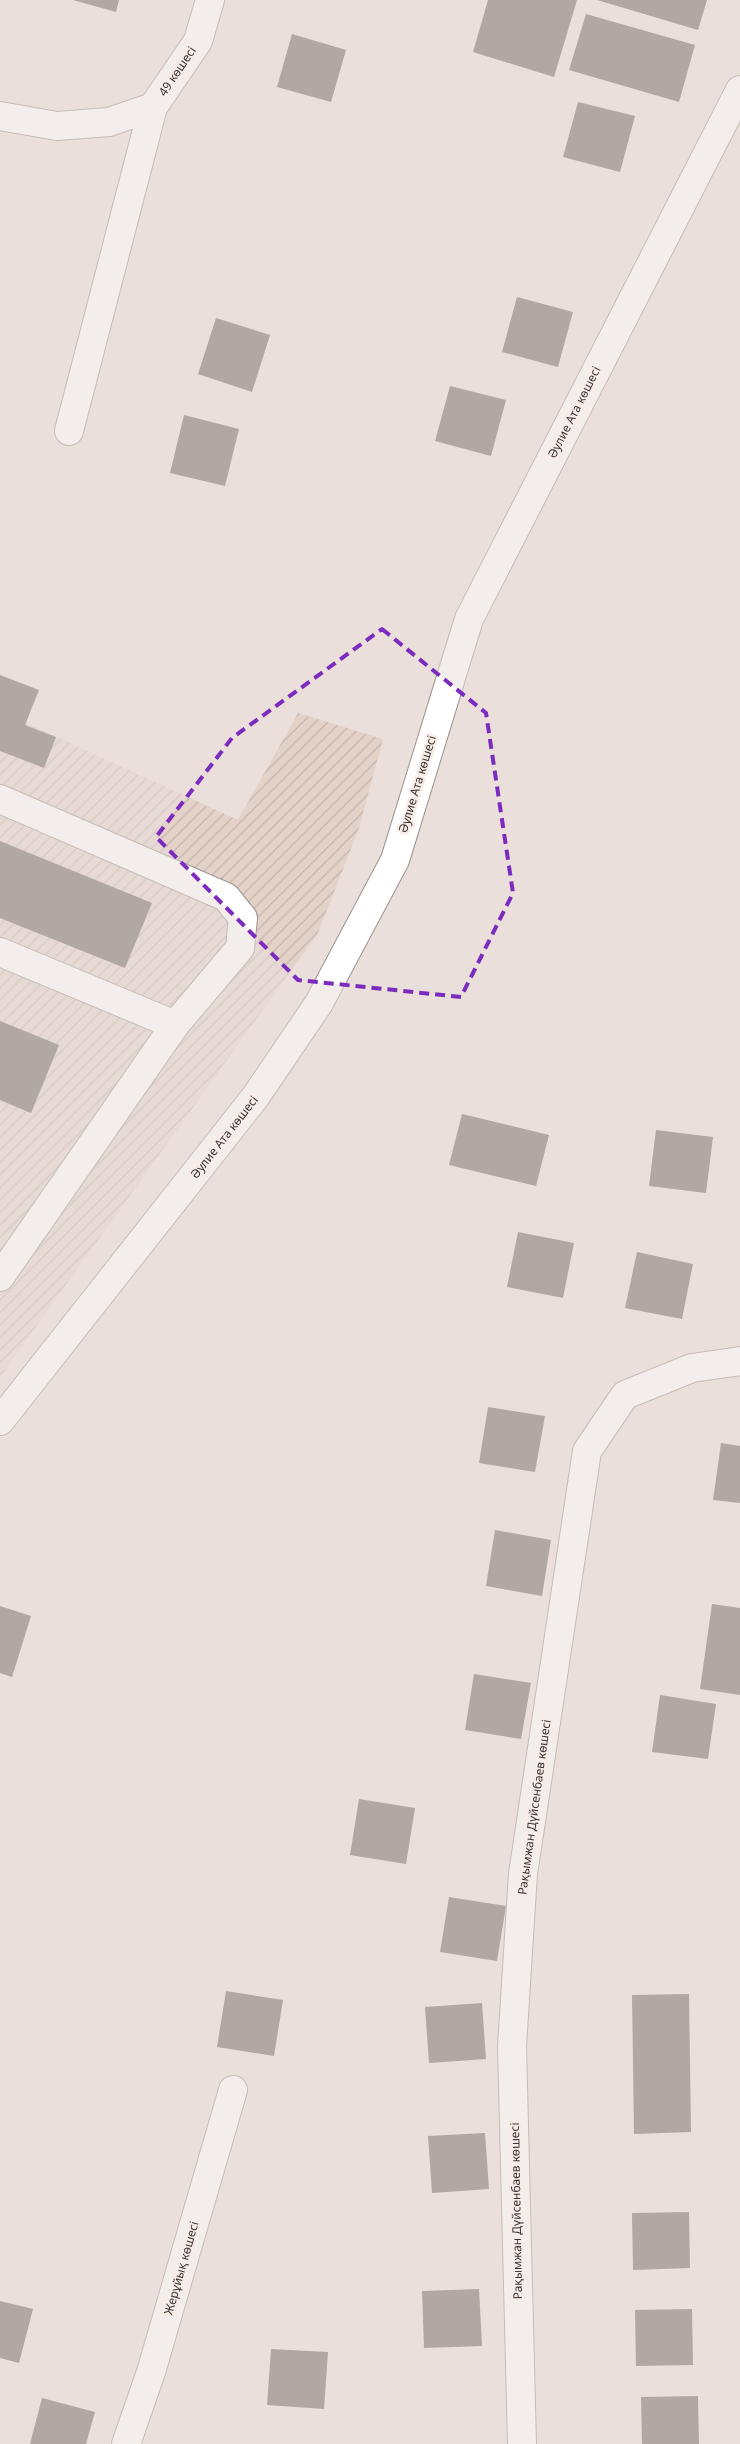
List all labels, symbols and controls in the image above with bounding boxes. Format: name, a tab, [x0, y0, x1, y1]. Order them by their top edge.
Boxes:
street label: 49 көшесі	[154, 43, 200, 99]
street label: Әулие Ата көшесі	[543, 363, 605, 461]
street label: Әулие Ата көшесі	[394, 733, 440, 835]
street label: Әулие Ата көшесі	[186, 1092, 262, 1182]
street label: Рақымжан Дүйсенбаев көшесі	[513, 1718, 555, 1896]
street label: Рақымжан Дүйсенбаев көшесі	[506, 2122, 526, 2300]
street label: Жерұйық көшесі	[159, 2219, 203, 2317]

